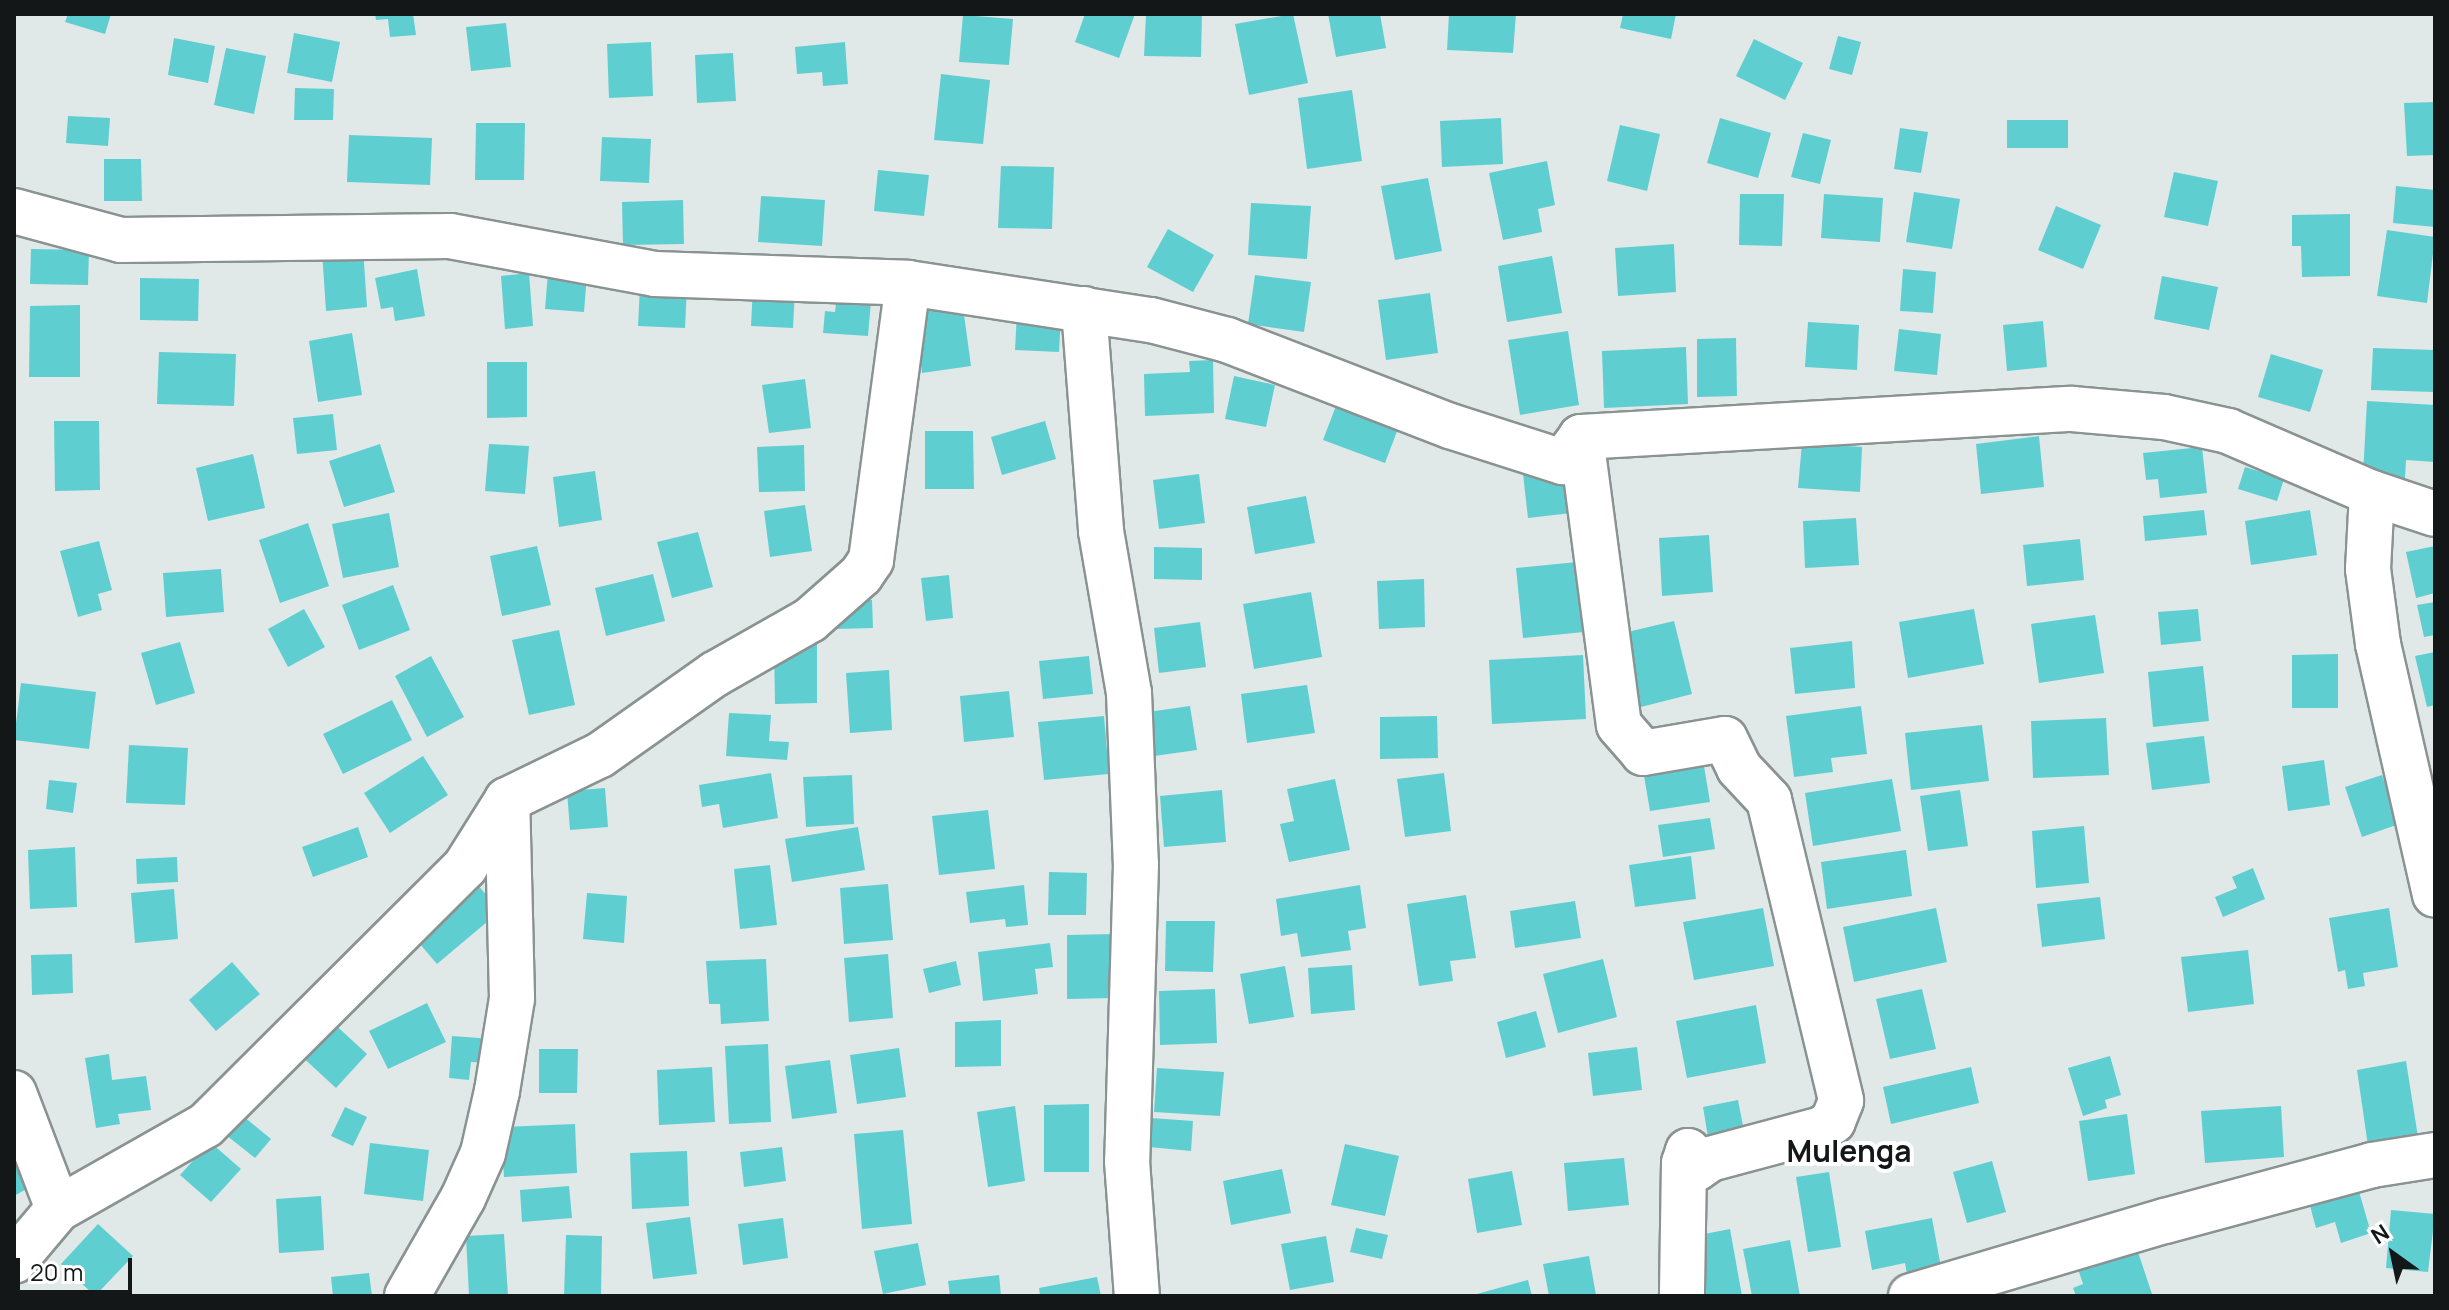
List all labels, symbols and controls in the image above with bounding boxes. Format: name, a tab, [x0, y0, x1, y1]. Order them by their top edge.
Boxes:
district label: Mulenga	[1787, 1133, 1911, 1169]
north arrow	[2353, 1214, 2433, 1294]
text: N	[2365, 1217, 2395, 1251]
scale bar	[20, 1242, 136, 1292]
text: 20 m	[30, 1255, 83, 1288]

